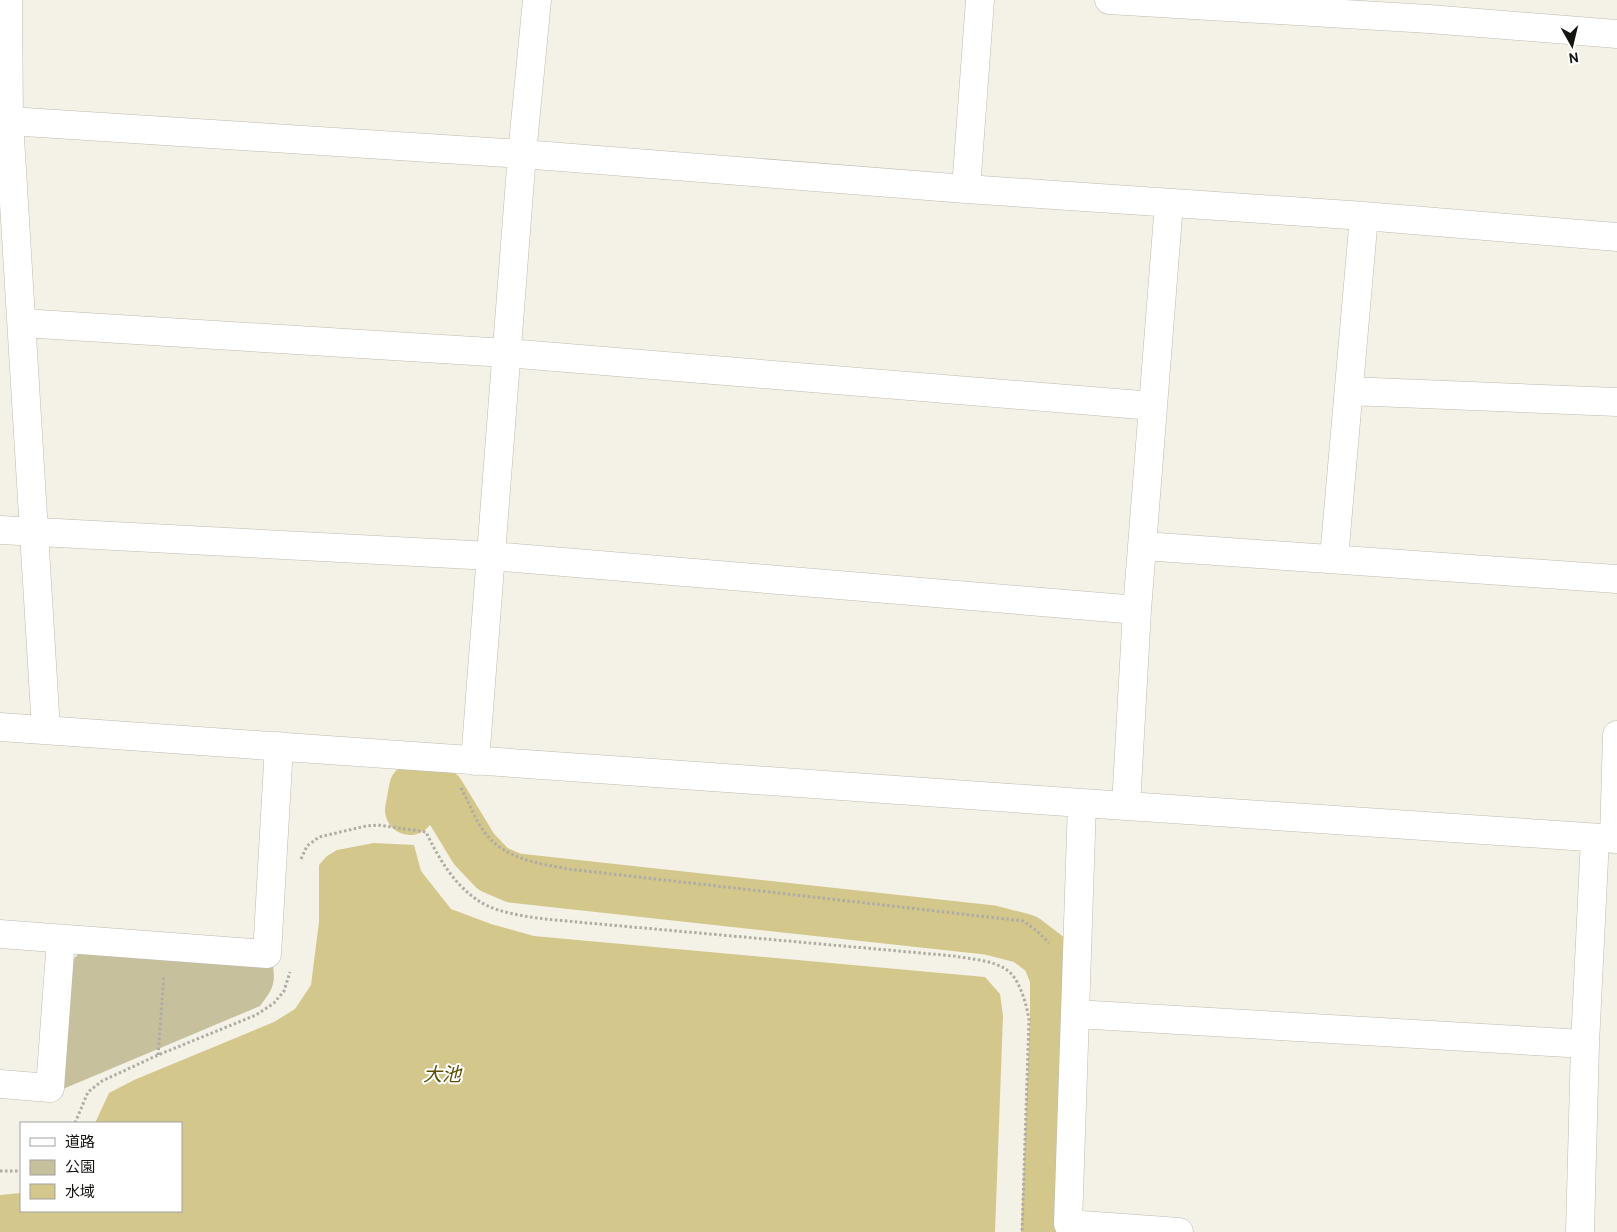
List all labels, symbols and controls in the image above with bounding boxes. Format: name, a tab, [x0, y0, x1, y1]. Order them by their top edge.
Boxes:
north arrow	[1547, 20, 1597, 70]
text: N	[1567, 47, 1580, 66]
water label: 大池	[423, 1064, 463, 1088]
legend	[20, 1122, 182, 1212]
text: 道路	[65, 1134, 95, 1153]
text: 公園	[65, 1159, 95, 1178]
text: 水域	[65, 1184, 95, 1203]

